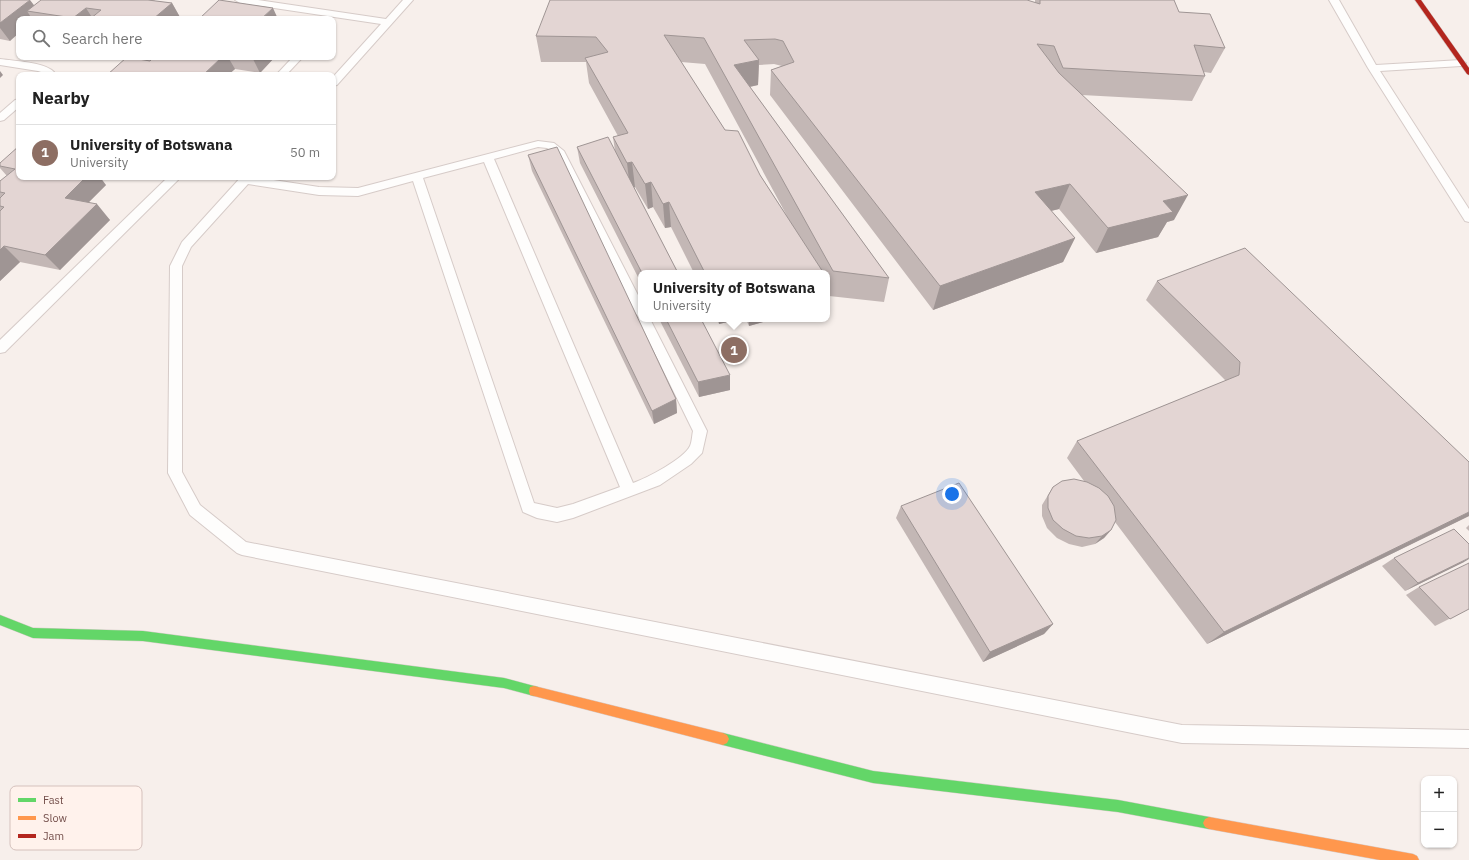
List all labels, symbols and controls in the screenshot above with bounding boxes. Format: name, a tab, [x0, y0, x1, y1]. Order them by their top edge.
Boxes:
search box	[16, 16, 336, 60]
icon: search	[30, 27, 52, 49]
text: Search here	[62, 29, 142, 48]
text: Nearby	[32, 87, 90, 109]
text: University of Botswana	[70, 135, 233, 154]
text: 1	[41, 144, 49, 161]
text: 50 m	[290, 144, 320, 161]
text: University	[70, 154, 128, 171]
popup	[638, 270, 830, 322]
text: University of Botswana	[653, 278, 815, 297]
text: University	[653, 297, 711, 314]
pin: 1	[721, 335, 747, 365]
your location	[942, 484, 962, 504]
map controls	[1421, 776, 1457, 848]
button: +	[1421, 776, 1457, 812]
legend	[10, 786, 142, 850]
text: Fast	[43, 793, 64, 807]
text: Slow	[43, 811, 67, 825]
button: −	[1421, 812, 1457, 848]
text: Jam	[43, 829, 64, 843]

